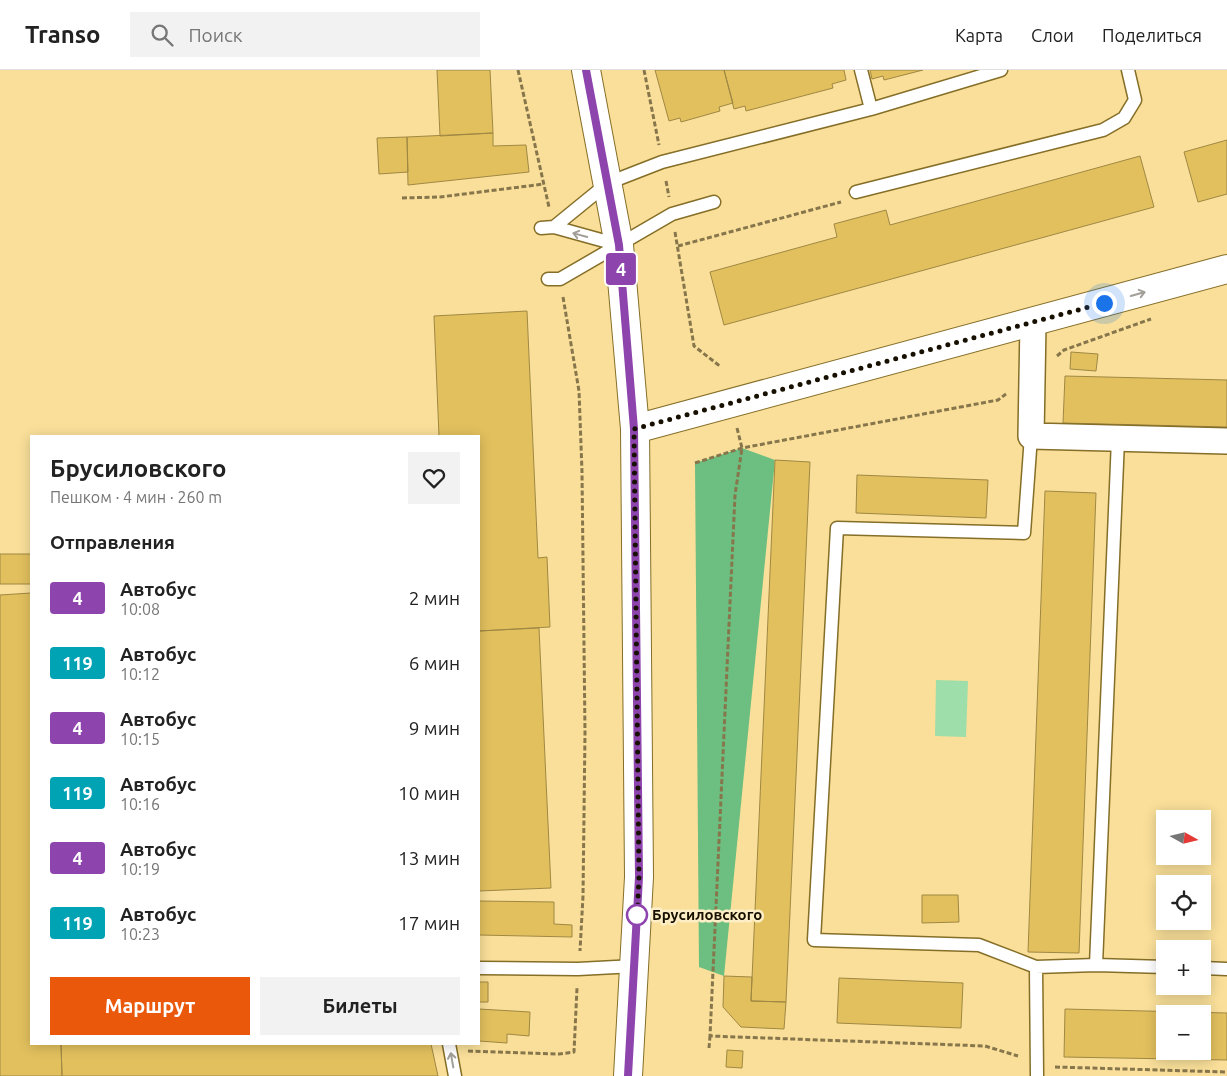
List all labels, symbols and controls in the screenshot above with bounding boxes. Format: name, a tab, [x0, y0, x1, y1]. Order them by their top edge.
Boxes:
search box	[130, 12, 480, 57]
text: Transo	[25, 21, 100, 48]
icon: search	[148, 21, 176, 49]
text: Поиск	[188, 24, 243, 46]
text: Карта	[955, 25, 1003, 45]
text: Слои	[1031, 25, 1074, 45]
text: Поделиться	[1102, 25, 1202, 45]
one-way arrow	[573, 229, 589, 239]
line badge: 4	[605, 253, 637, 285]
text: 4	[616, 259, 626, 279]
one-way arrow	[1130, 288, 1146, 298]
your location	[1092, 291, 1117, 316]
button: heart	[408, 452, 460, 504]
text: Брусиловского	[50, 455, 226, 482]
text: Пешком · 4 мин · 260 m	[50, 488, 222, 506]
text: Отправления	[50, 531, 175, 553]
text: Автобус	[120, 578, 196, 600]
text: 2 мин	[409, 587, 460, 609]
text: 4	[72, 588, 83, 608]
text: 10:08	[120, 600, 160, 618]
text: Автобус	[120, 643, 196, 665]
text: 6 мин	[409, 652, 460, 674]
text: 119	[62, 653, 93, 673]
text: 10:12	[120, 665, 160, 683]
text: Автобус	[120, 708, 196, 730]
text: 9 мин	[409, 717, 460, 739]
text: 4	[72, 718, 83, 738]
text: 10:15	[120, 730, 160, 748]
text: Автобус	[120, 773, 196, 795]
text: 10 мин	[398, 782, 460, 804]
text: 119	[62, 783, 93, 803]
text: 10:16	[120, 795, 160, 813]
north arrow	[1156, 810, 1211, 865]
map controls	[1156, 810, 1211, 1060]
text: Автобус	[120, 838, 196, 860]
text: 13 мин	[398, 847, 460, 869]
text: 4	[72, 848, 83, 868]
text: 10:19	[120, 860, 160, 878]
button: locate	[1156, 875, 1211, 930]
text: Автобус	[120, 903, 196, 925]
marker: Брусиловского	[626, 904, 648, 926]
place label: Брусиловского	[652, 906, 762, 923]
text: 17 мин	[398, 912, 460, 934]
text: 119	[62, 913, 93, 933]
text: 10:23	[120, 925, 160, 943]
button: +	[1156, 940, 1211, 995]
button: Маршрут	[50, 977, 250, 1035]
button: Билеты	[260, 977, 460, 1035]
button: −	[1156, 1005, 1211, 1060]
one-way arrow	[447, 1052, 456, 1068]

